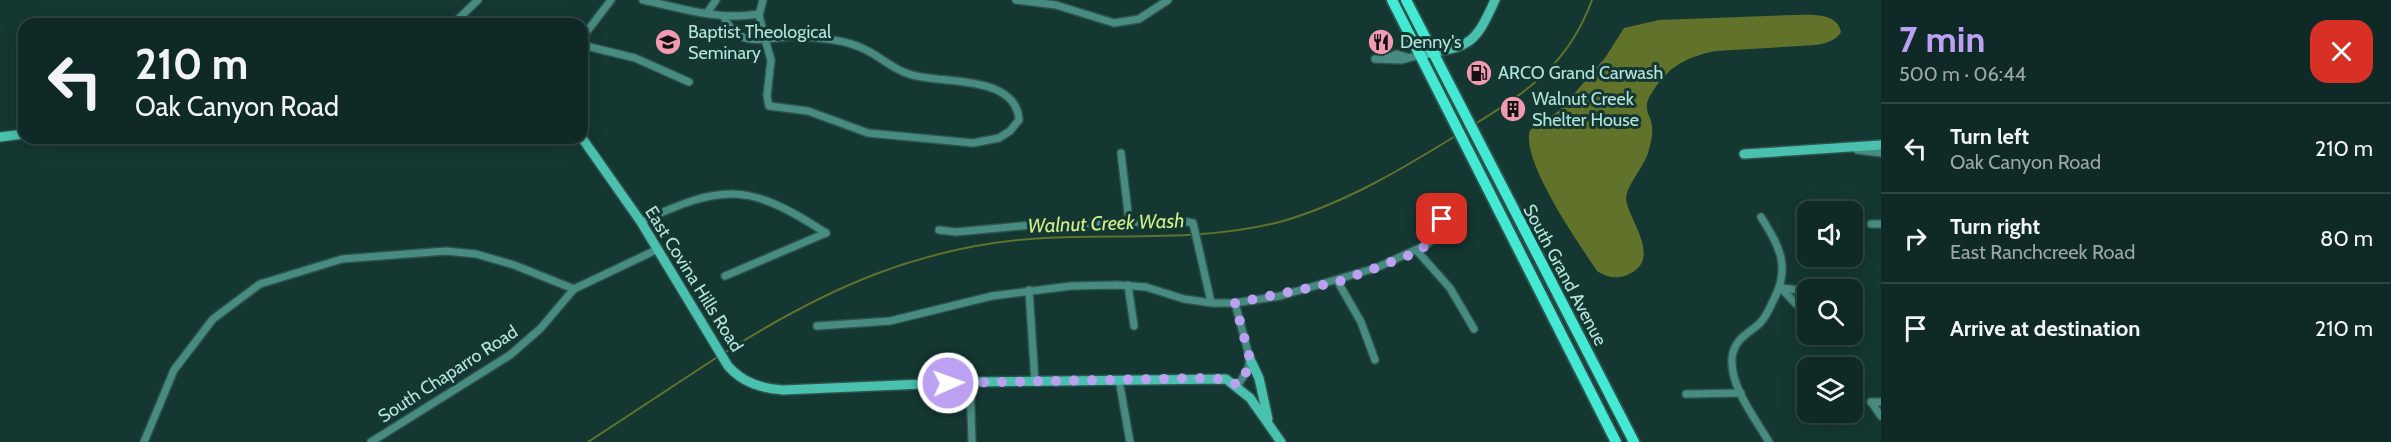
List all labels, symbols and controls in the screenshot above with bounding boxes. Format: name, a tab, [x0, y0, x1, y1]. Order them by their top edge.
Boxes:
text: 7 min	[1899, 17, 1985, 61]
button: close	[2310, 20, 2373, 83]
place label: Baptist Theological Seminary	[688, 21, 832, 64]
school or university icon: Baptist Theological Seminary	[653, 27, 683, 57]
restaurant icon: Denny's	[1366, 27, 1396, 57]
place label: Denny's	[1400, 31, 1462, 53]
text: 210 m	[135, 38, 248, 90]
icon: left	[36, 42, 114, 120]
fuel station icon: ARCO Grand Carwash	[1464, 58, 1494, 88]
place label: ARCO Grand Carwash	[1498, 62, 1663, 84]
text: 500 m · 06:44	[1899, 62, 2026, 86]
place label: Walnut Creek Shelter House	[1532, 88, 1639, 131]
text: Oak Canyon Road	[135, 90, 339, 123]
building icon: Walnut Creek Shelter House	[1498, 94, 1528, 124]
text: Turn left	[1950, 123, 2029, 150]
icon: left	[1899, 132, 1932, 165]
text: 210 m	[2315, 135, 2373, 162]
text: Oak Canyon Road	[1950, 150, 2101, 174]
pin	[1416, 193, 1467, 244]
street label: South Grand Avenue	[1518, 200, 1612, 350]
map controls	[1797, 201, 1863, 423]
button: sound	[1797, 201, 1863, 267]
street label: East Covina Hills Road	[640, 202, 748, 356]
icon: arrive	[1425, 202, 1458, 235]
water label: Walnut Creek Wash	[1027, 208, 1185, 238]
text: Turn right	[1950, 213, 2040, 240]
icon: right	[1899, 222, 1932, 255]
text: 80 m	[2320, 225, 2373, 252]
text: East Ranchcreek Road	[1950, 240, 2135, 264]
button: search	[1797, 279, 1863, 345]
icon: arrive	[1899, 312, 1932, 345]
text: Arrive at destination	[1950, 315, 2140, 342]
text: 210 m	[2315, 315, 2373, 342]
street label: South Chaparro Road	[374, 321, 522, 427]
position arrow	[916, 351, 980, 415]
button: layers	[1797, 357, 1863, 423]

